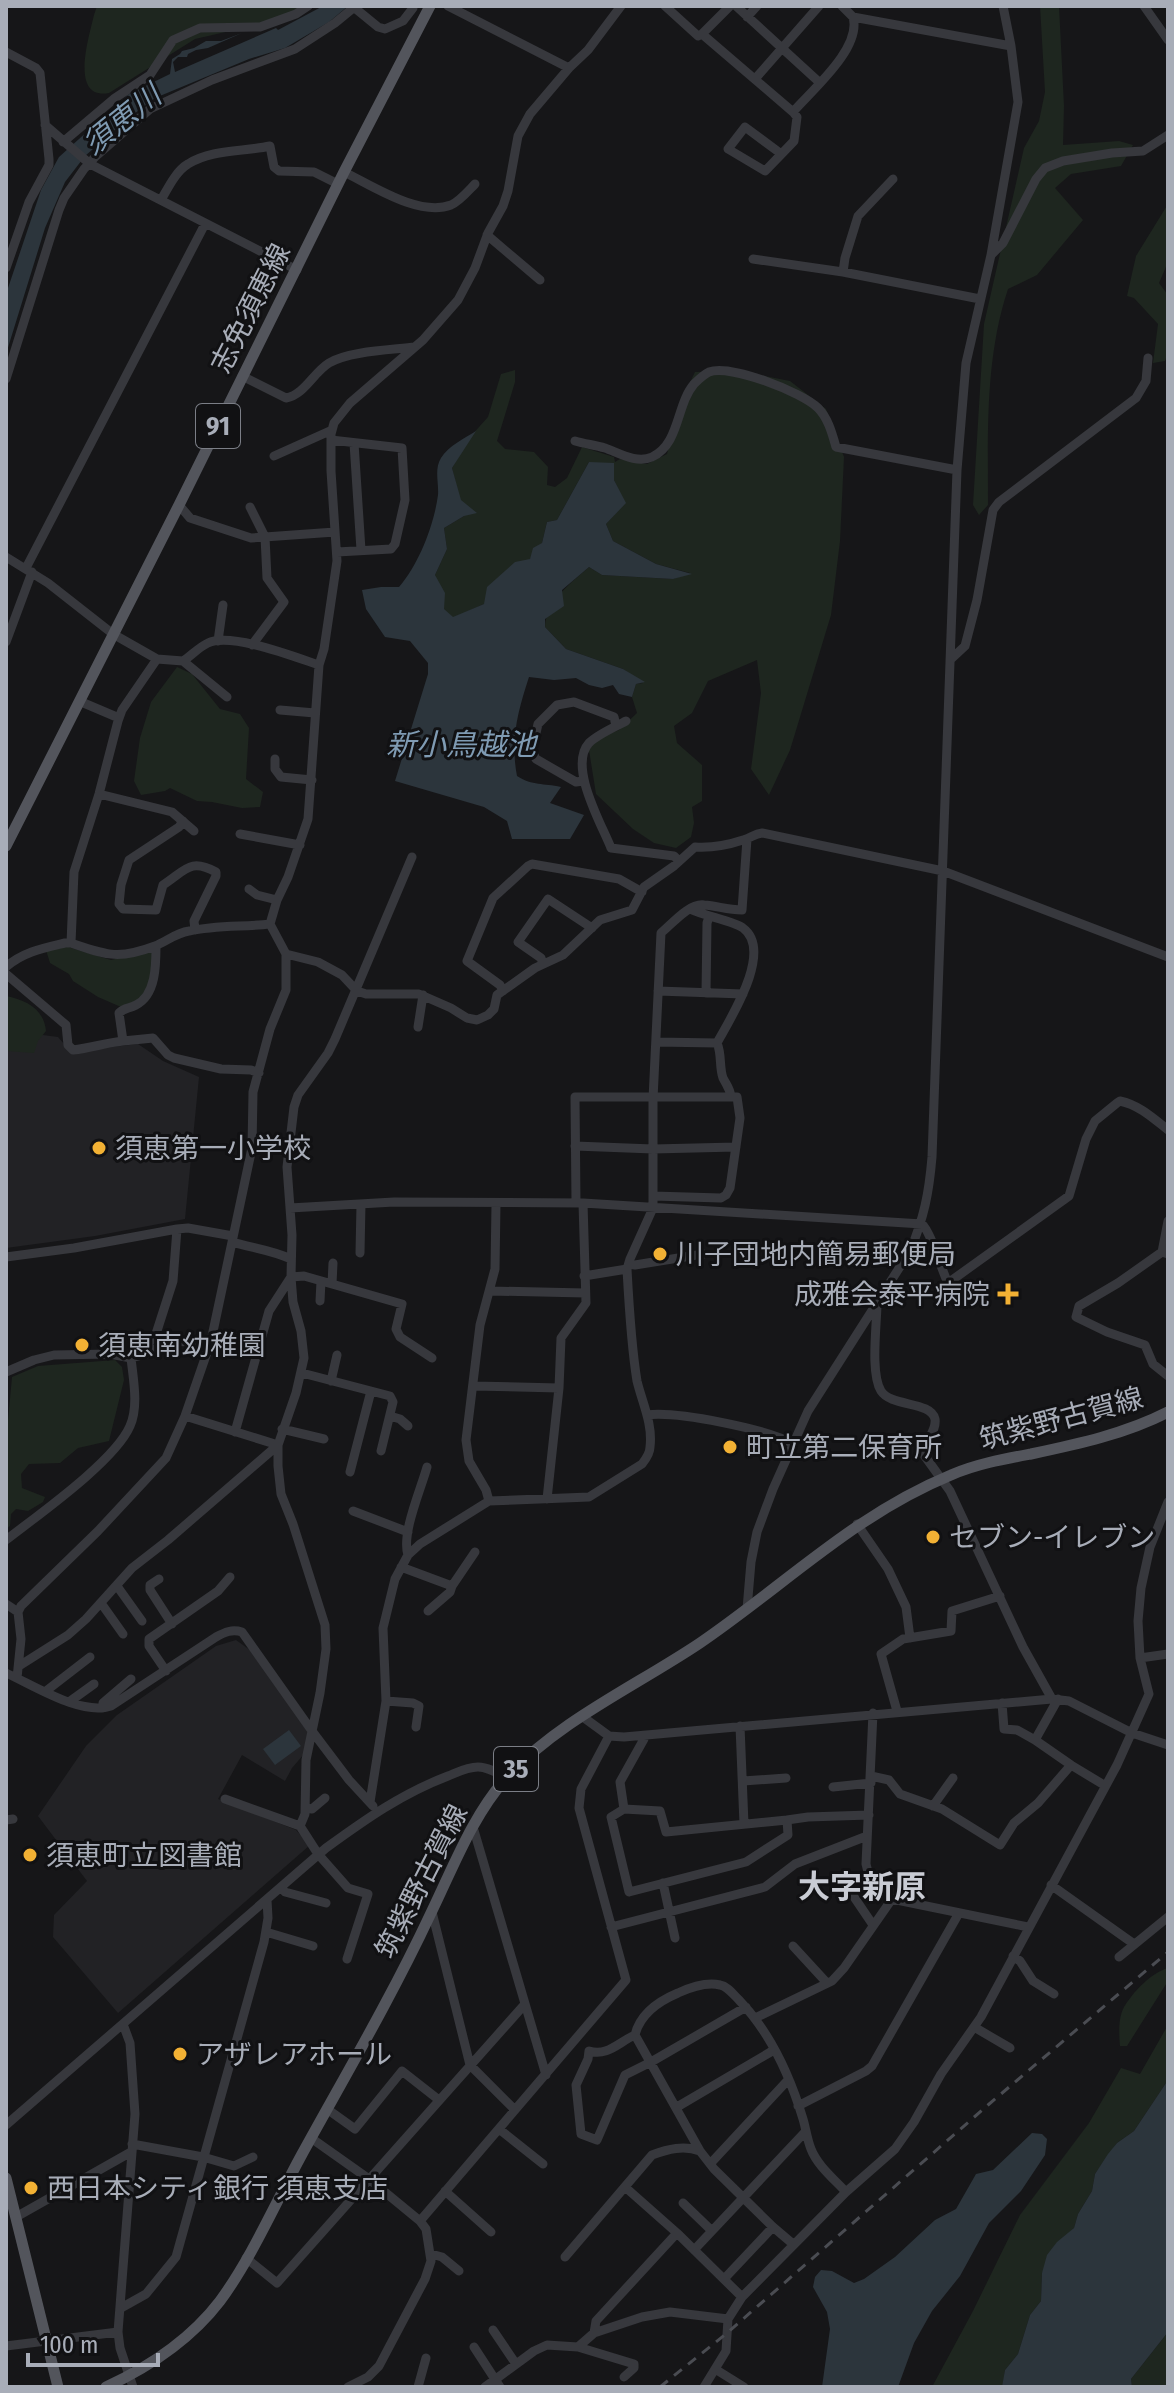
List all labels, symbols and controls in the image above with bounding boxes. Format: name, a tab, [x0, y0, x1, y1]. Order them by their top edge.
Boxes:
water label: 須恵川	[76, 76, 171, 162]
street label: 志免須恵線	[204, 238, 297, 378]
road number: 91	[196, 404, 240, 448]
water label: 新小鳥越池	[386, 727, 539, 763]
place label: 須恵第一小学校	[115, 1132, 311, 1165]
marker: 須恵第一小学校	[90, 1139, 108, 1157]
place label: 川子団地内簡易郵便局	[676, 1238, 956, 1271]
marker: 川子団地内簡易郵便局	[651, 1245, 669, 1263]
place label: 成雅会泰平病院	[794, 1278, 990, 1311]
marker: 成雅会泰平病院	[997, 1283, 1019, 1305]
place label: 須恵南幼稚園	[98, 1329, 266, 1362]
marker: 須恵南幼稚園	[73, 1336, 91, 1354]
street label: 筑紫野古賀線	[976, 1381, 1147, 1456]
place label: 町立第二保育所	[746, 1431, 942, 1464]
marker: 町立第二保育所	[721, 1438, 739, 1456]
place label: セブン-イレブン	[949, 1521, 1155, 1554]
marker: セブン-イレブン	[924, 1528, 942, 1546]
road number: 35	[494, 1747, 538, 1791]
street label: 筑紫野古賀線	[369, 1799, 474, 1964]
place label: 須恵町立図書館	[46, 1839, 242, 1872]
marker: 須恵町立図書館	[21, 1846, 39, 1864]
district label: 大字新原	[798, 1868, 926, 1906]
place label: アザレアホール	[196, 2038, 392, 2071]
marker: アザレアホール	[171, 2045, 189, 2063]
place label: 西日本シティ銀行 須恵支店	[47, 2172, 388, 2205]
marker: 西日本シティ銀行 須恵支店	[22, 2179, 40, 2197]
scale bar	[28, 2317, 158, 2367]
text: 100 m	[40, 2331, 98, 2359]

